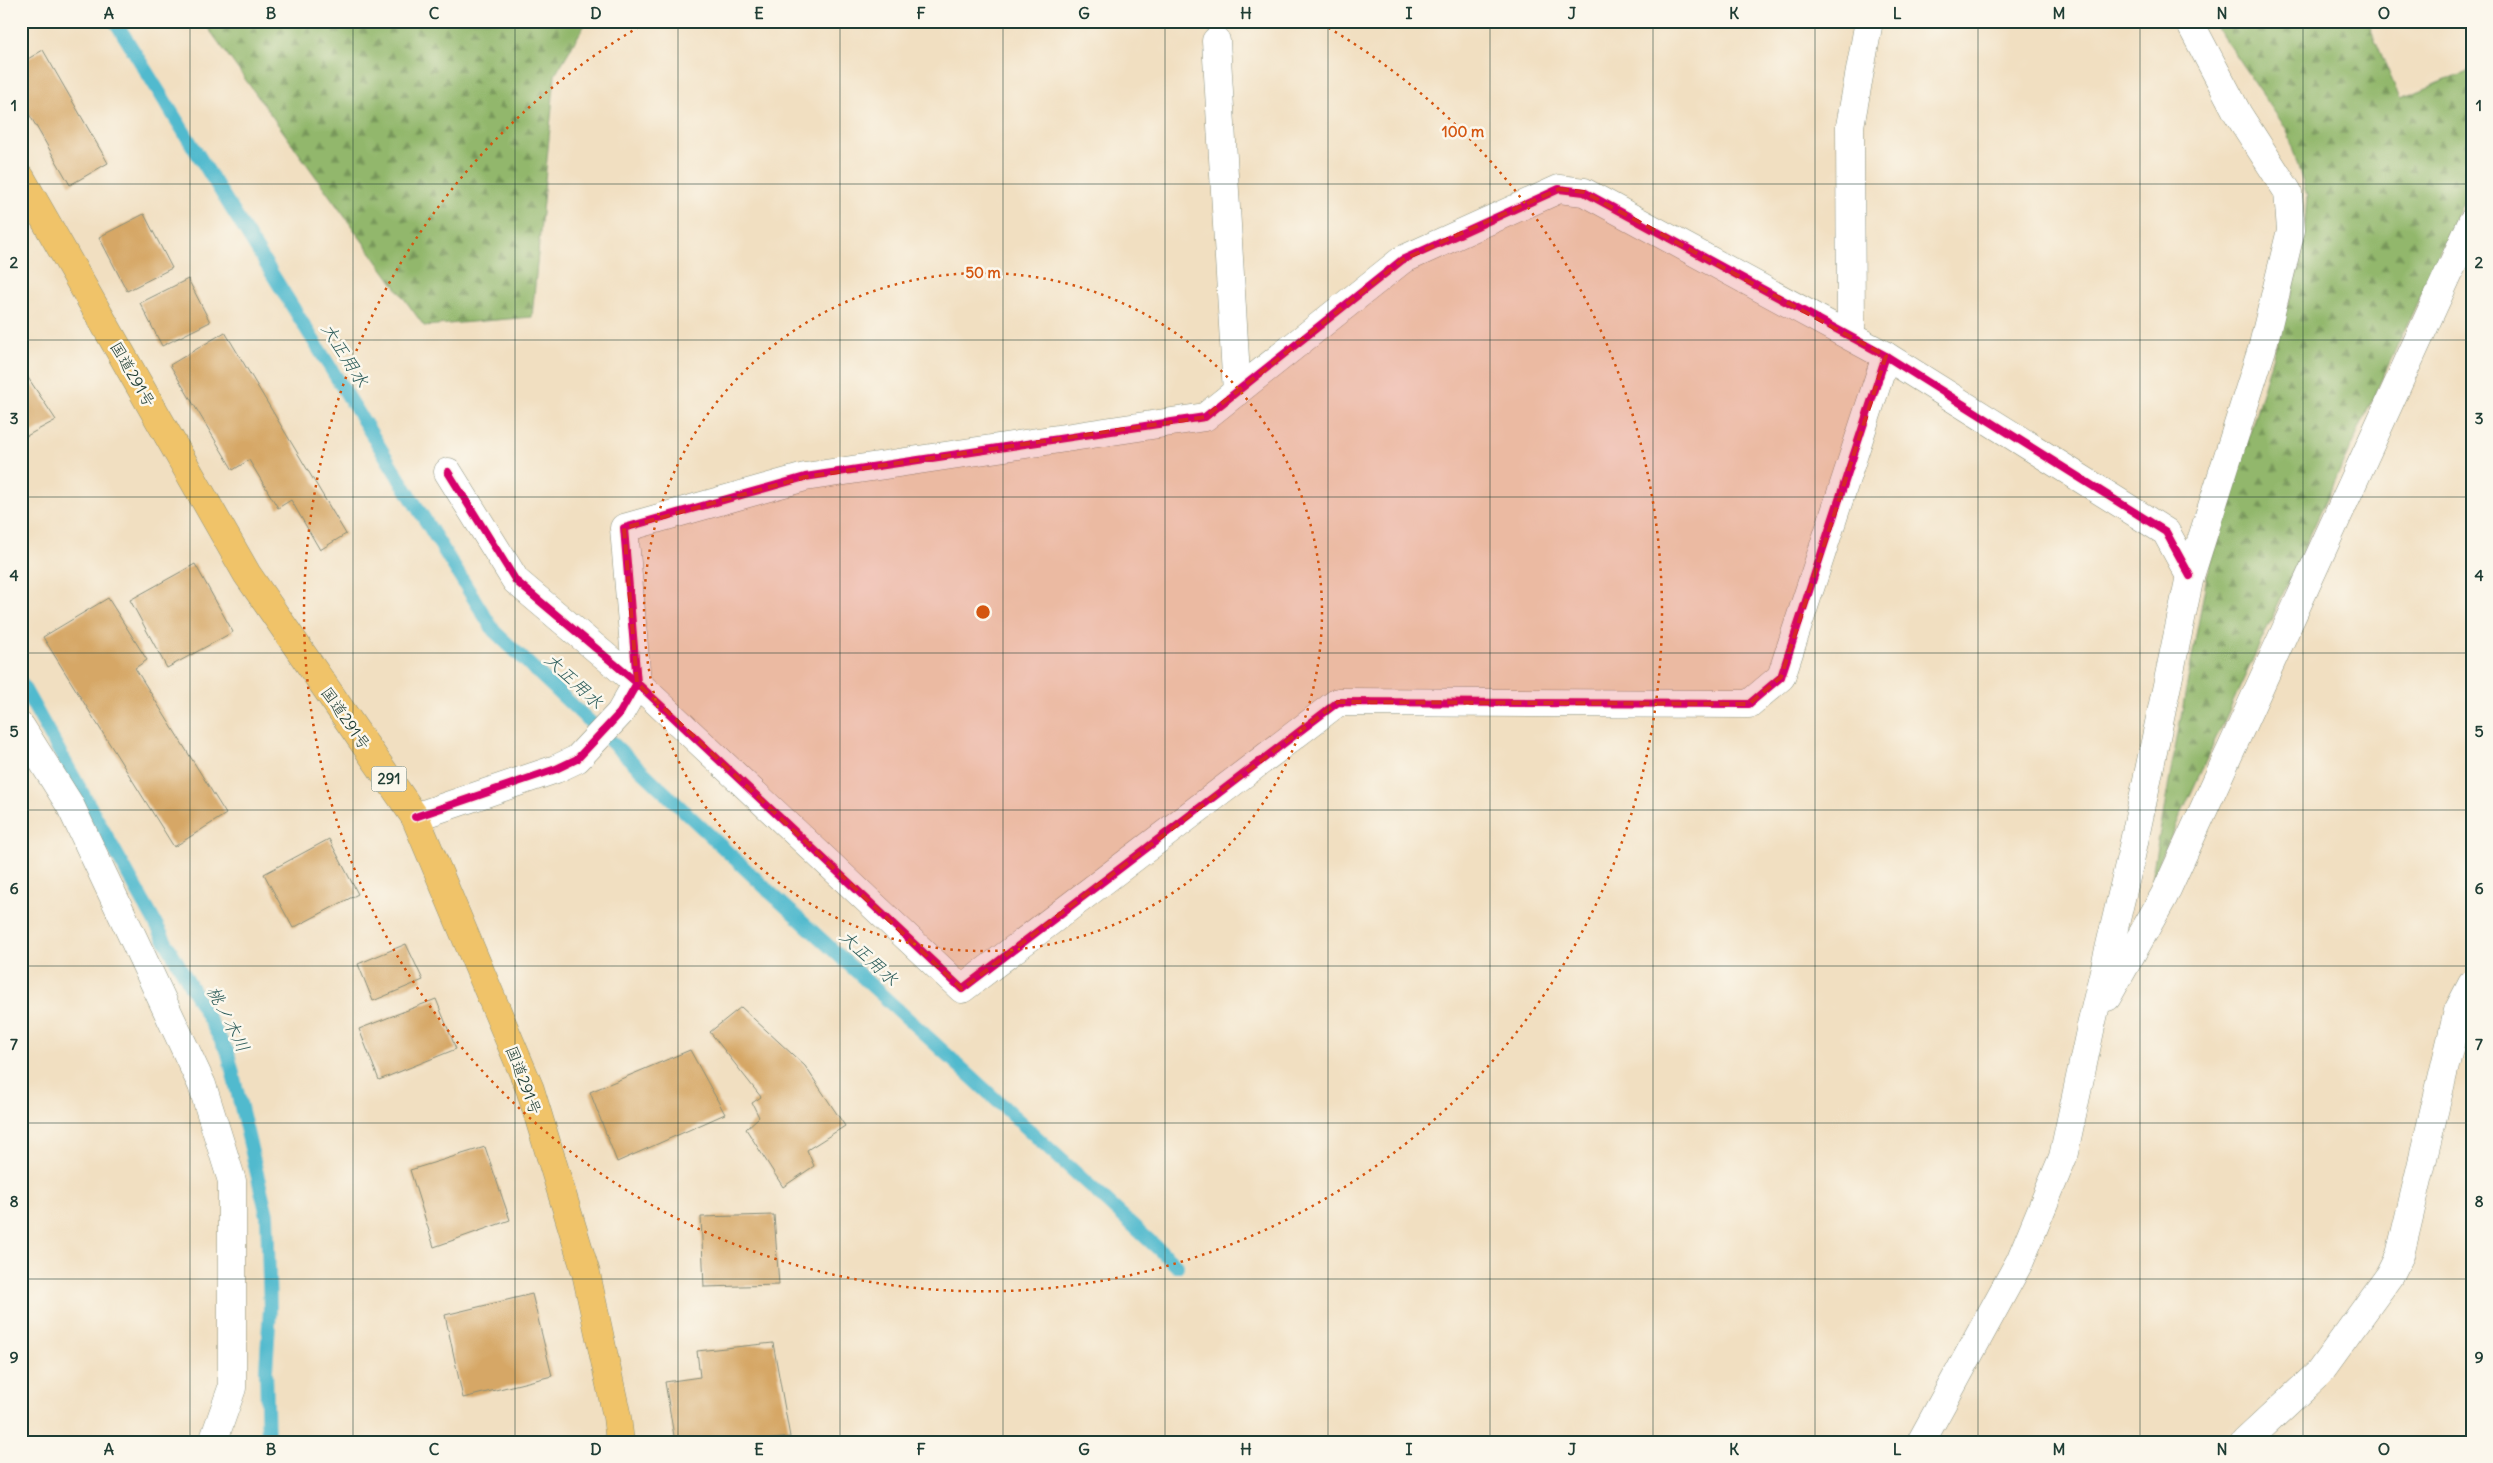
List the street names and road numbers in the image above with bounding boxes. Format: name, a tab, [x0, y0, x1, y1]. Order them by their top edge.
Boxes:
street label: 国道291号	[106, 338, 160, 410]
street label: 国道291号	[317, 683, 375, 753]
road number: 291	[372, 766, 406, 792]
street label: 国道291号	[502, 1043, 546, 1117]

